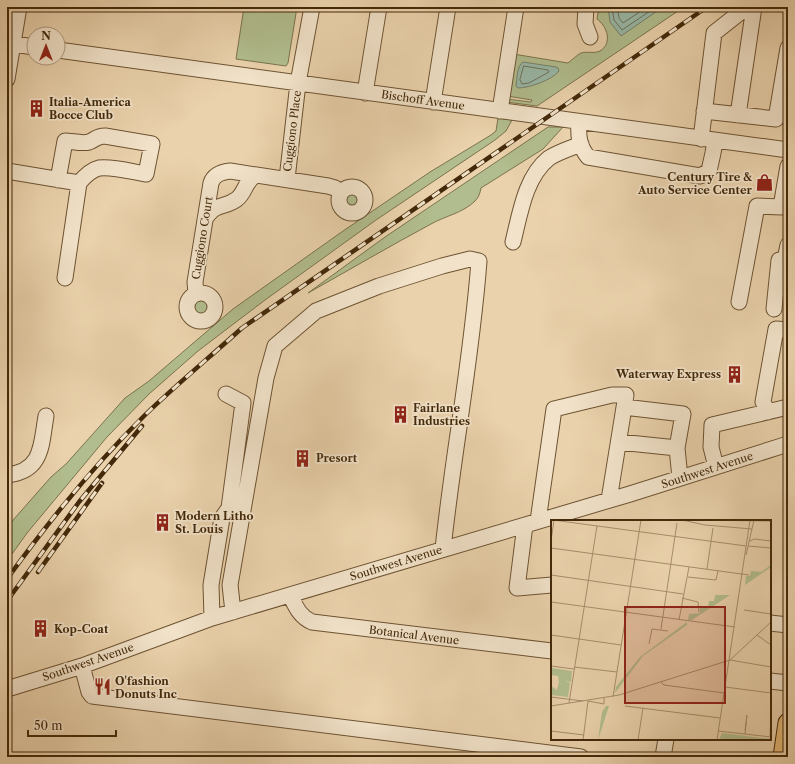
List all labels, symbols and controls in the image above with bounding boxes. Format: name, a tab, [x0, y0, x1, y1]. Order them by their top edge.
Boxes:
north arrow	[26, 26, 66, 66]
text: N	[41, 29, 51, 43]
street label: Bischoff Avenue	[380, 87, 466, 113]
street label: Cuggiono Place	[280, 90, 304, 172]
place label: Italia-America Bocce Club	[49, 95, 131, 122]
building icon: Italia-America Bocce Club	[26, 98, 46, 118]
place label: Century Tire & Auto Service Center	[637, 170, 753, 197]
shop icon: Century Tire & Auto Service Center	[755, 173, 775, 193]
street label: Cuggiono Court	[189, 195, 216, 281]
building icon: Waterway Express	[724, 364, 744, 384]
place label: Waterway Express	[615, 367, 721, 381]
place label: Fairlane Industries	[413, 401, 470, 428]
building icon: Fairlane Industries	[390, 404, 410, 424]
building icon: Presort	[293, 448, 313, 468]
street label: Southwest Avenue	[659, 449, 755, 491]
place label: Presort	[316, 451, 358, 465]
place label: Modern Litho St. Louis	[175, 509, 253, 536]
building icon: Modern Litho St. Louis	[152, 512, 172, 532]
inset map	[551, 520, 771, 740]
street label: Southwest Avenue	[348, 542, 444, 584]
building icon: Kop-Coat	[31, 619, 51, 639]
place label: Kop-Coat	[54, 622, 109, 636]
street label: Botanical Avenue	[368, 623, 460, 647]
street label: Southwest Avenue	[40, 640, 136, 684]
place label: O'fashion Donuts Inc	[115, 674, 177, 701]
restaurant icon: O'fashion Donuts Inc	[92, 677, 112, 697]
scale bar	[28, 712, 116, 738]
text: 50 m	[34, 718, 63, 733]

